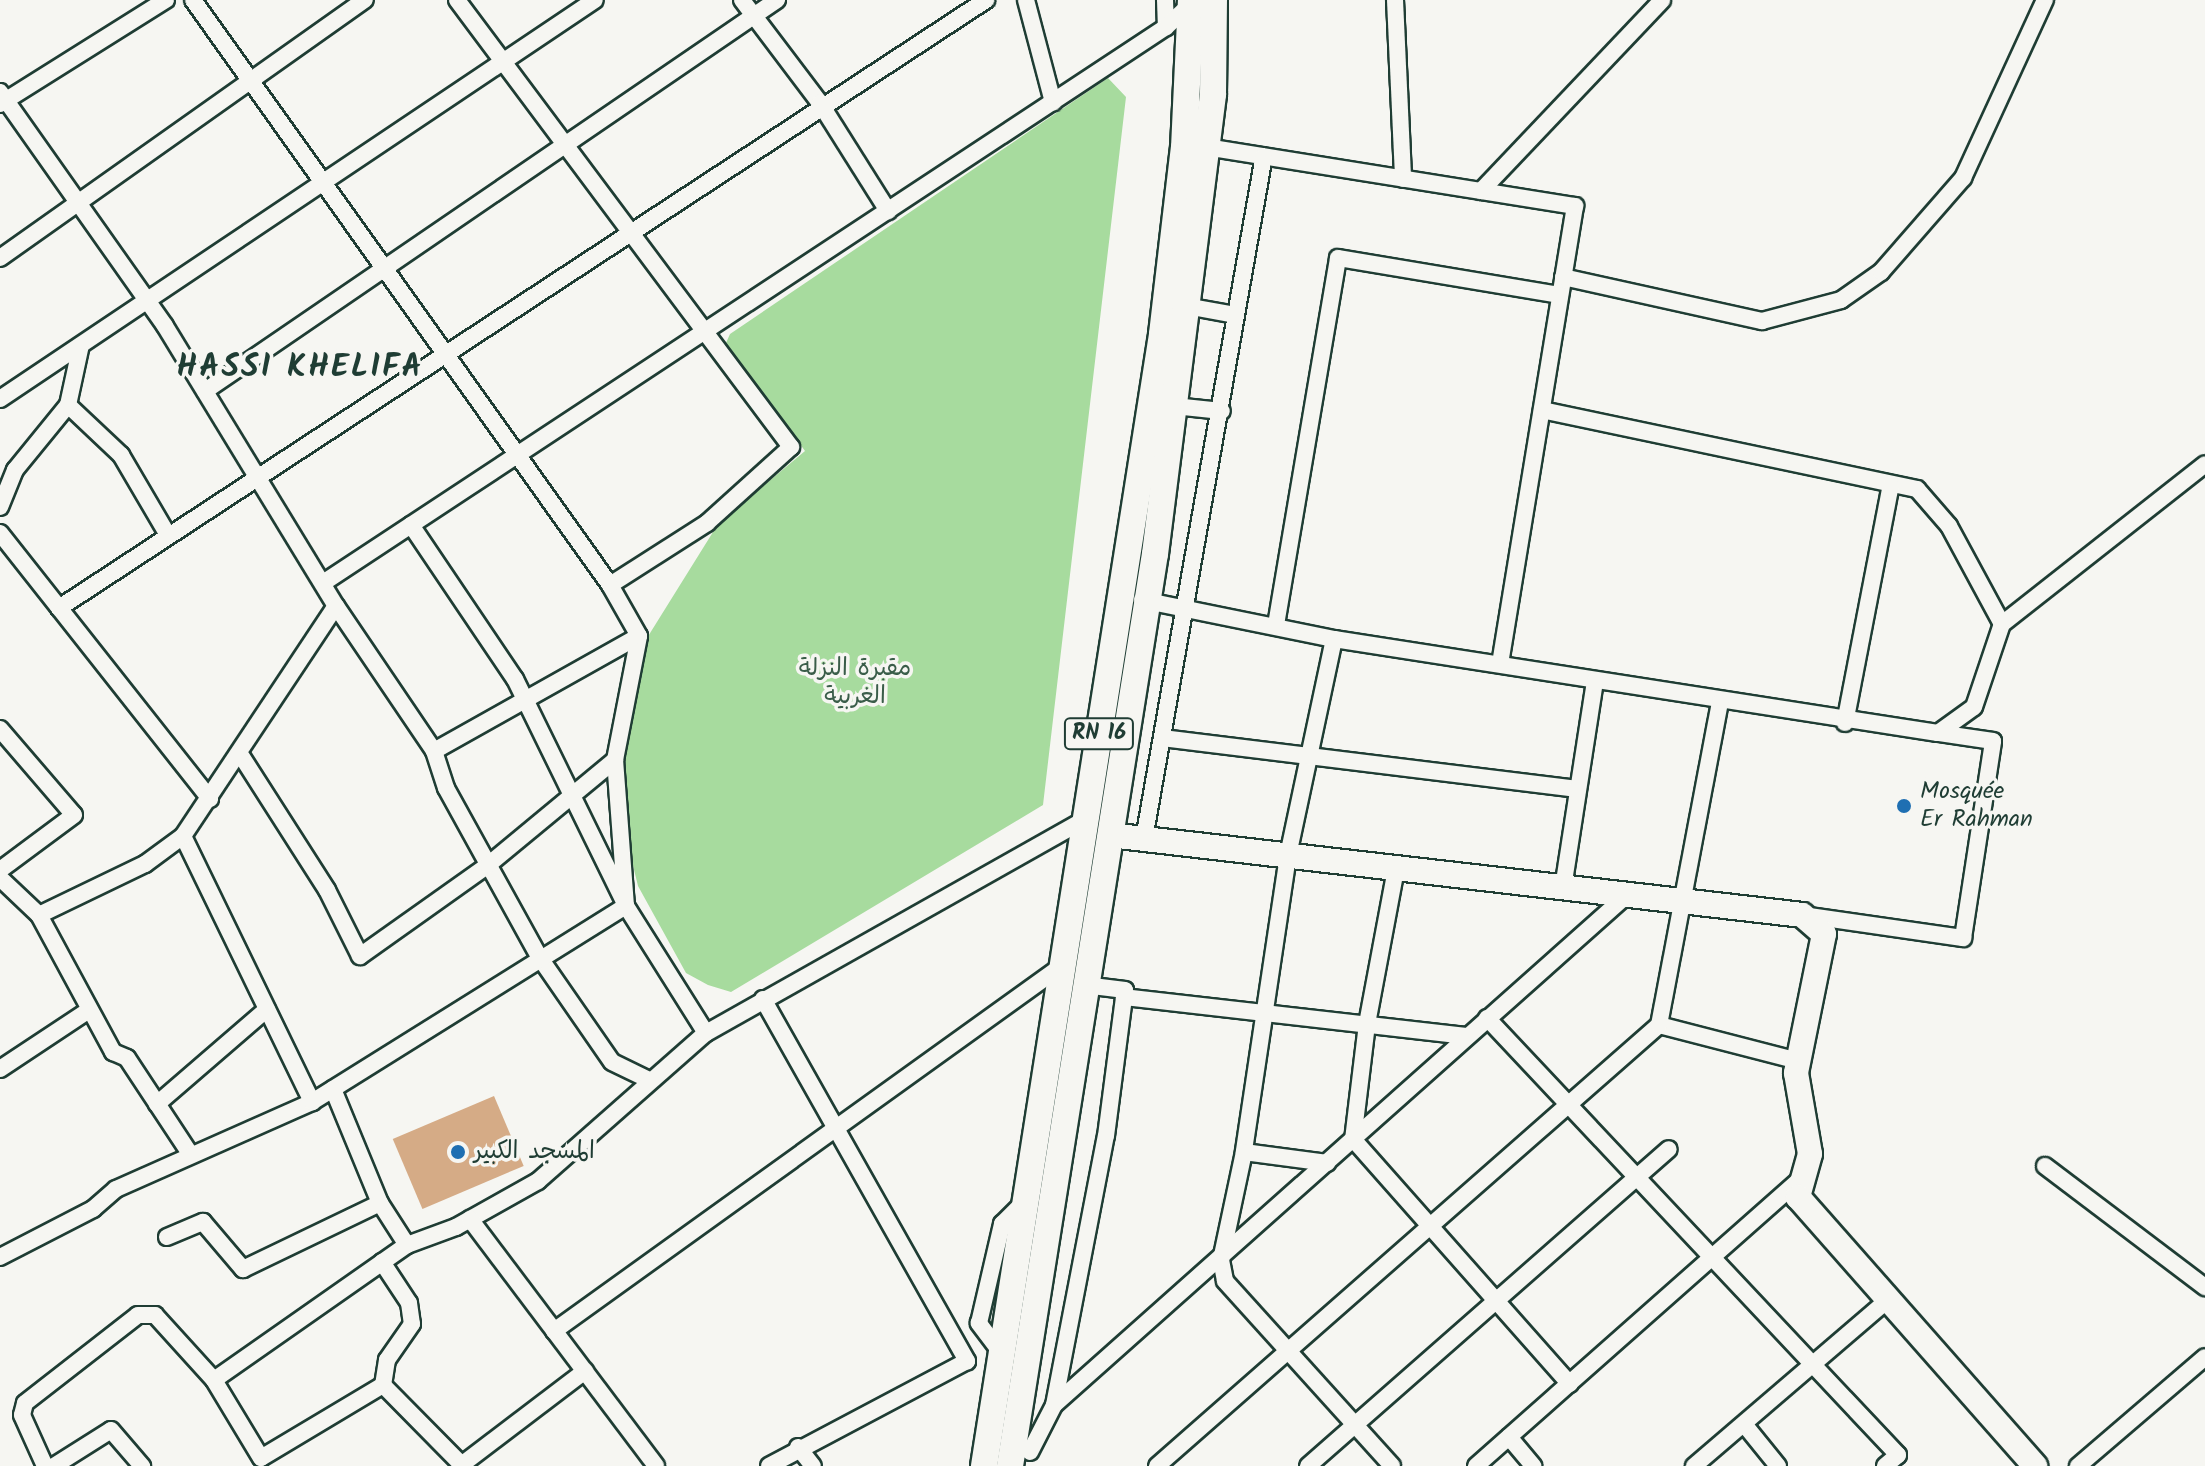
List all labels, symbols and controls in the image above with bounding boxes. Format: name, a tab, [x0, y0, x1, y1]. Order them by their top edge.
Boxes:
district label: HASSI KHELIFA	[176, 349, 424, 387]
park label: مقبرة النزلة الغربية	[799, 655, 911, 711]
road number: RN 16	[1063, 716, 1135, 752]
place label: Mosquée Er Rahman	[1920, 778, 2033, 834]
marker: Mosquée Er Rahman	[1895, 797, 1913, 815]
place label: المسجد الكبير	[474, 1138, 595, 1166]
marker: المسجد الكبير	[449, 1143, 467, 1161]

